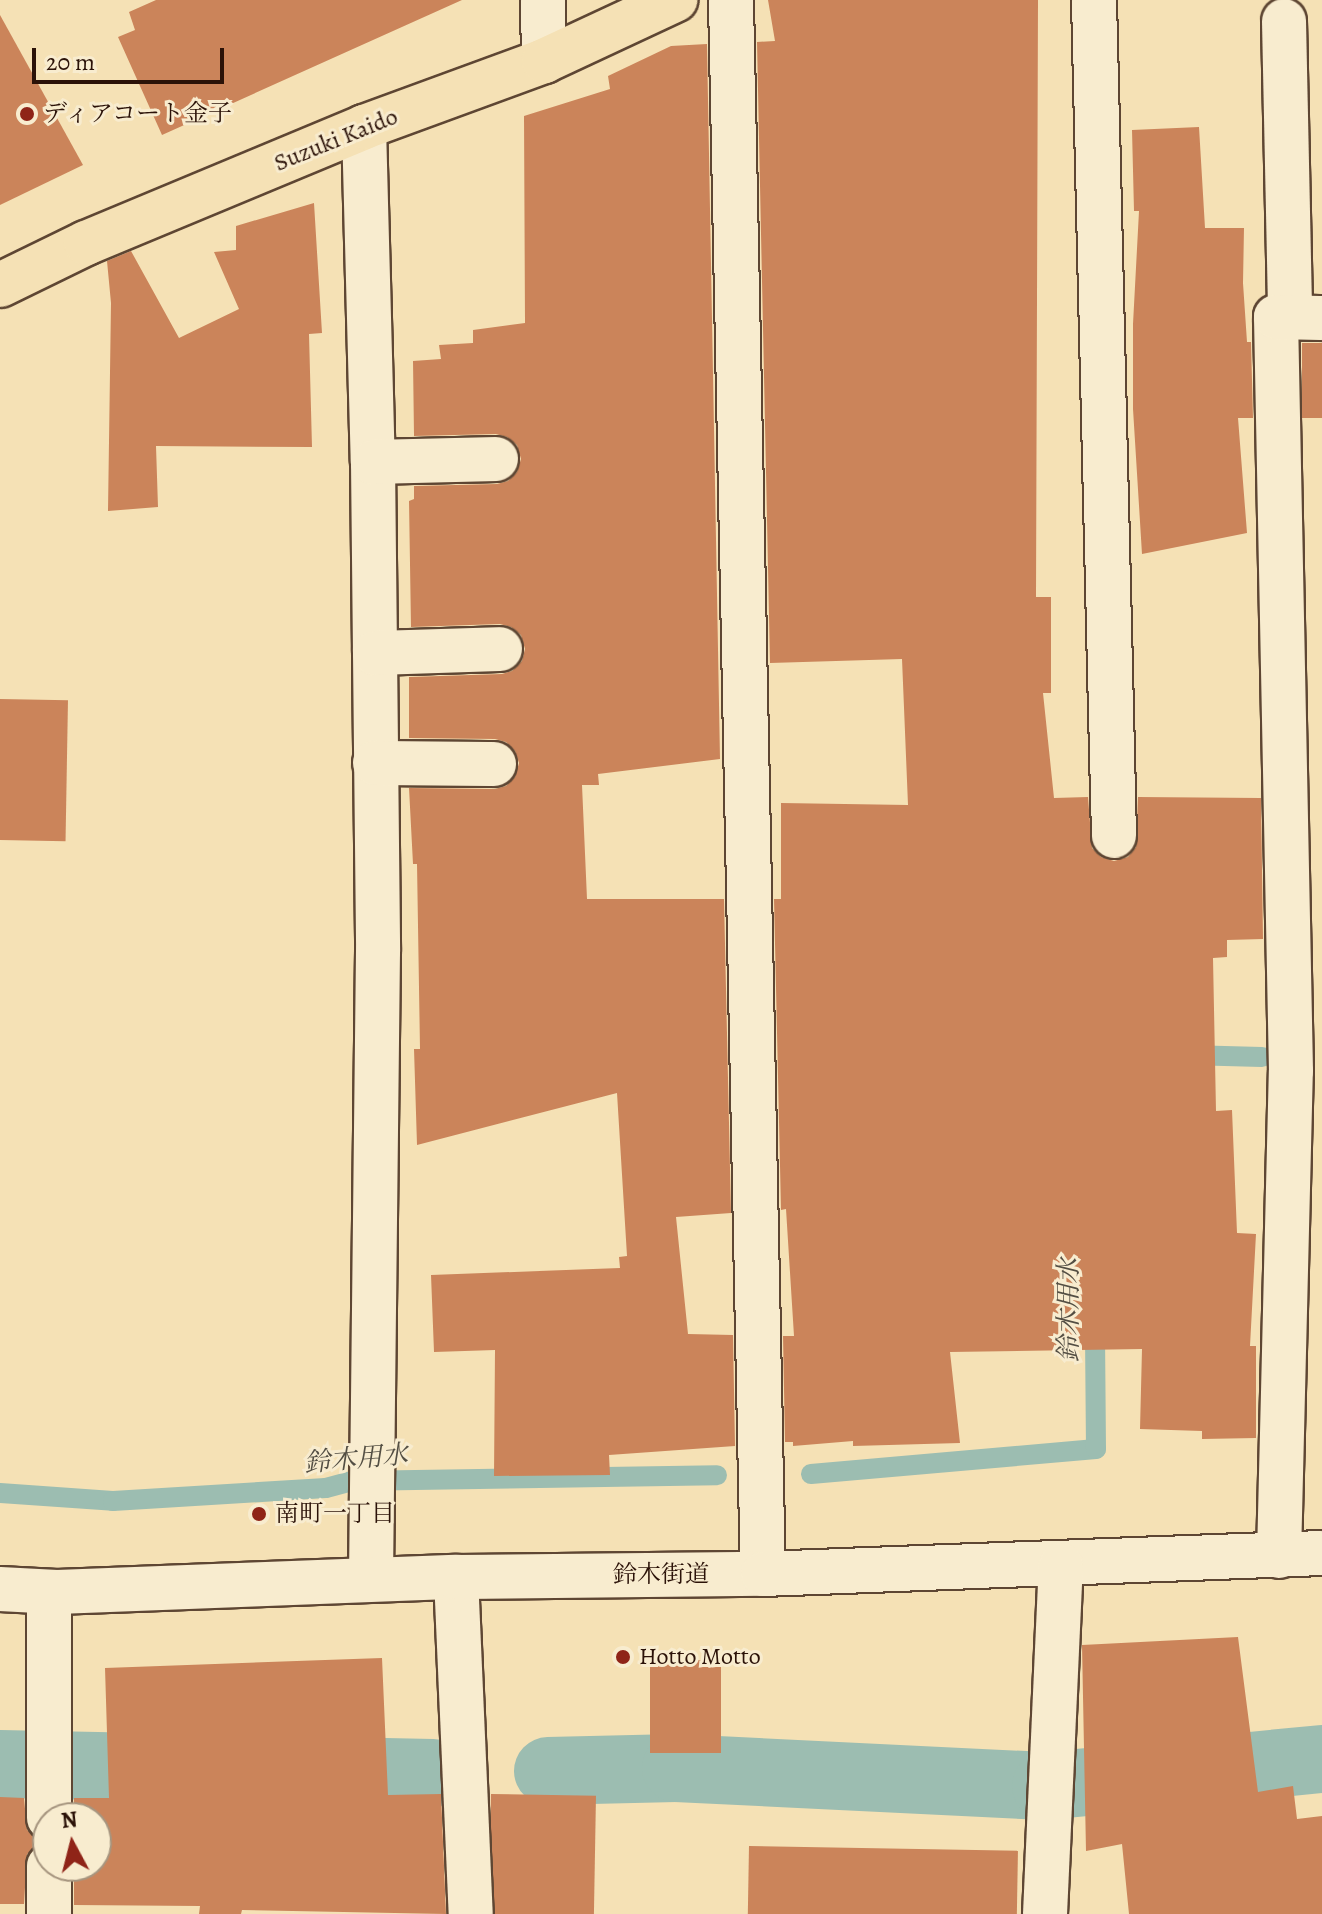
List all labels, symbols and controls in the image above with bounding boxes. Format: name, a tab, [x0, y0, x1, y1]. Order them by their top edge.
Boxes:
scale bar	[36, 32, 228, 82]
text: 20 m	[46, 46, 95, 78]
place label: ディアコート金子	[43, 100, 235, 128]
street label: Suzuki Kaido	[270, 102, 402, 178]
marker: ディアコート金子	[18, 105, 36, 123]
water label: 鈴木用水	[1053, 1258, 1085, 1362]
water label: 鈴木用水	[303, 1439, 409, 1479]
place label: 南町一丁目	[275, 1500, 395, 1528]
marker: 南町一丁目	[250, 1505, 268, 1523]
street label: 鈴木街道	[613, 1561, 709, 1589]
place label: Hotto Motto	[639, 1643, 761, 1671]
marker: Hotto Motto	[614, 1648, 632, 1666]
north arrow	[32, 1802, 112, 1882]
text: N	[60, 1804, 79, 1836]

